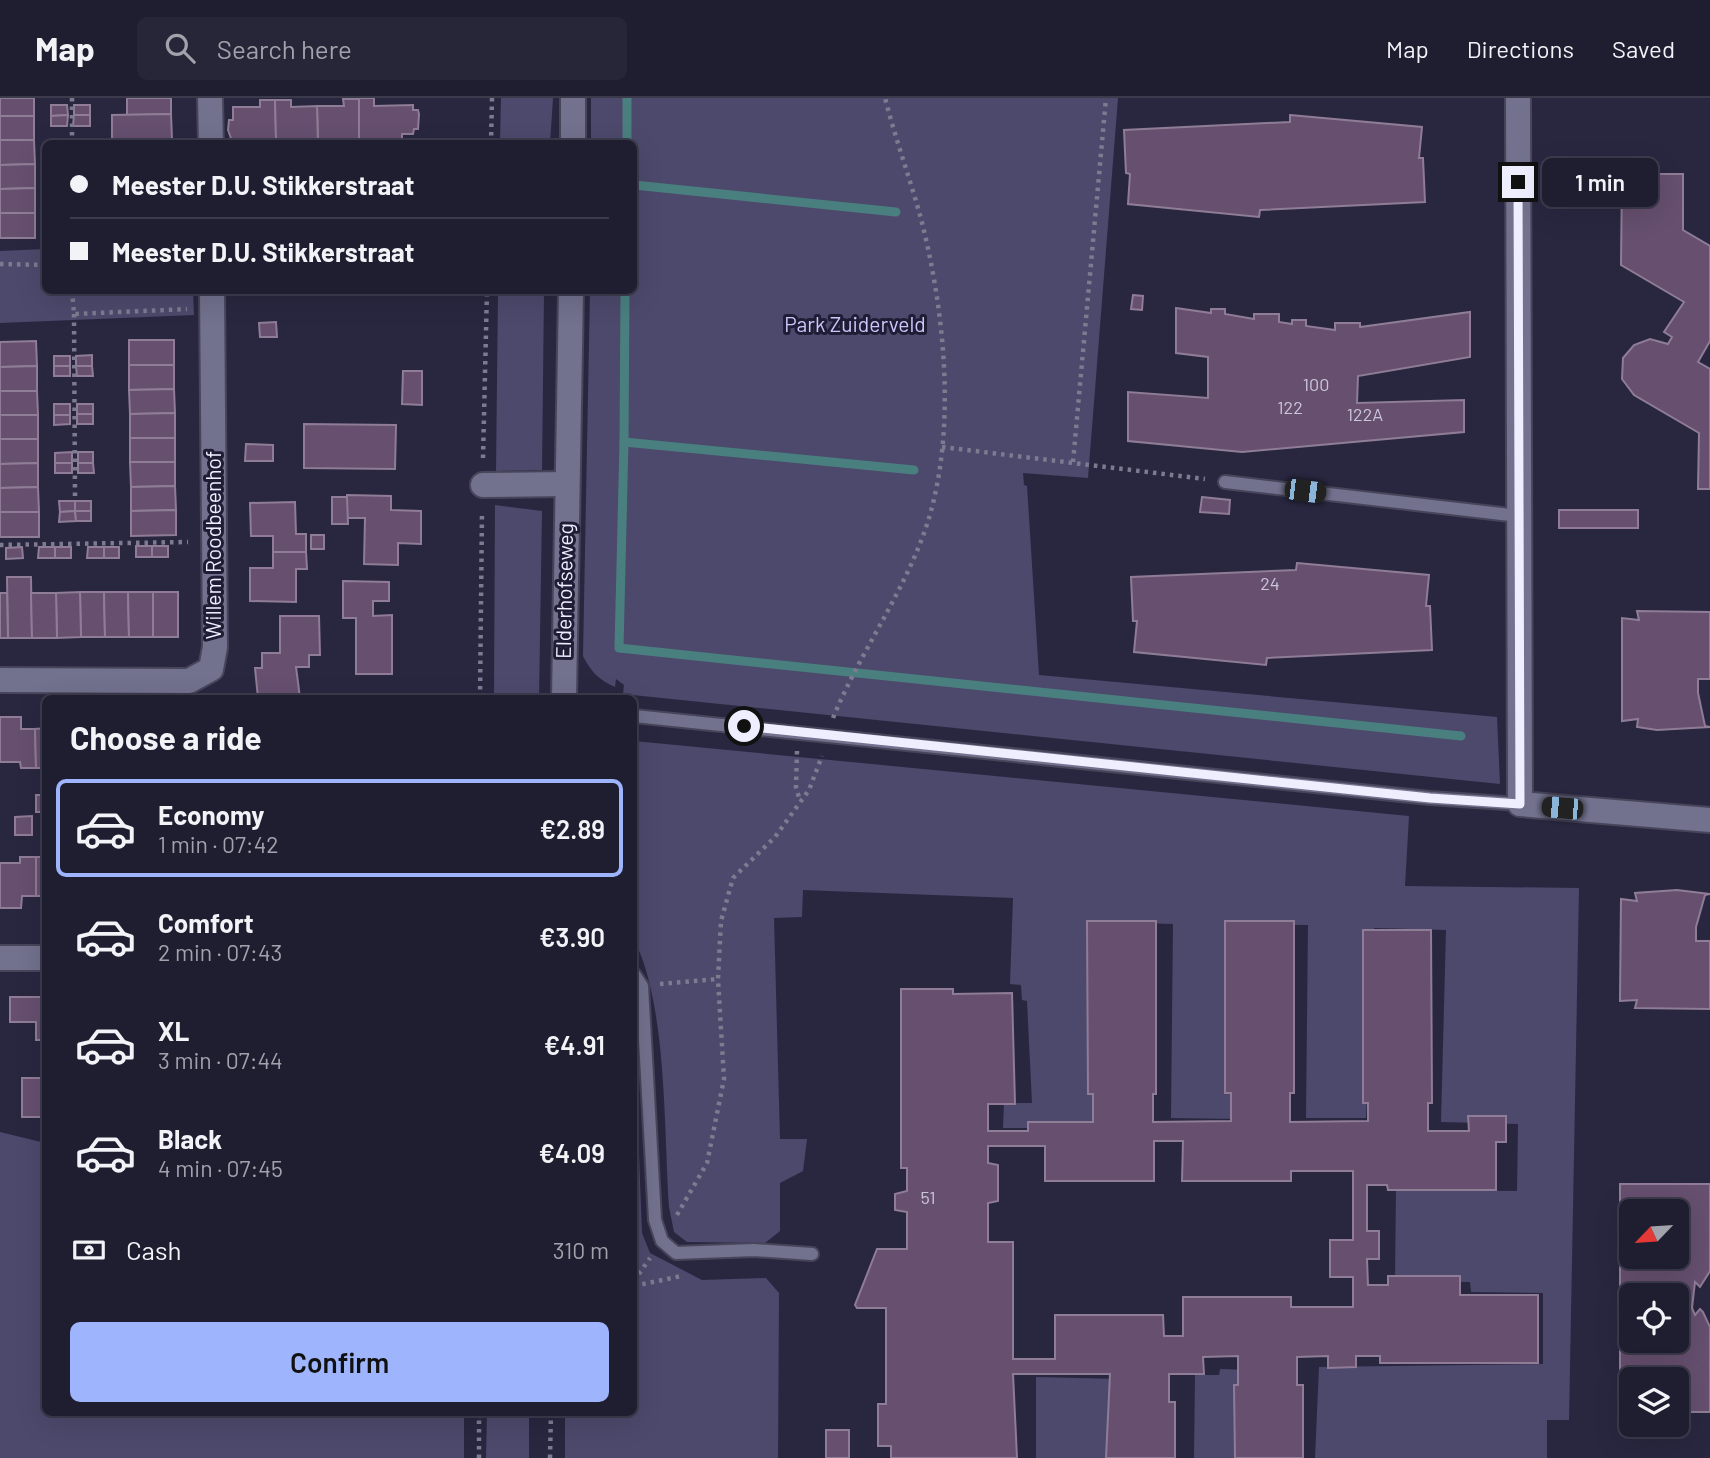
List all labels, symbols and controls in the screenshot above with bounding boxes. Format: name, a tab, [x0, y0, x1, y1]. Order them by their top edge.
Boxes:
search box	[137, 17, 627, 80]
text: Map	[35, 28, 95, 68]
icon: search	[161, 29, 199, 67]
text: Search here	[217, 33, 352, 64]
text: Map	[1386, 34, 1429, 63]
text: Directions	[1467, 34, 1574, 63]
text: Saved	[1612, 34, 1675, 63]
callout: 1 min	[1542, 158, 1658, 206]
route end	[1502, 166, 1534, 198]
text: 1 min	[1575, 168, 1625, 196]
text: Meester D.U. Stikkerstraat	[112, 169, 414, 200]
text: Meester D.U. Stikkerstraat	[112, 236, 414, 267]
park label: Park Zuiderveld	[784, 311, 926, 336]
house number: 100	[1303, 373, 1329, 395]
house number: 122	[1277, 396, 1303, 418]
house number: 122A	[1347, 403, 1383, 425]
street label: Willem Roodbeenhof	[200, 451, 225, 639]
car	[1283, 478, 1328, 504]
street label: Elderhofseweg	[550, 523, 577, 659]
house number: 24	[1260, 572, 1280, 594]
route start	[728, 710, 760, 742]
text: Choose a ride	[70, 718, 262, 756]
car	[1541, 796, 1584, 820]
icon: car	[74, 797, 137, 860]
text: Economy	[158, 799, 264, 830]
text: €2.89	[540, 813, 605, 844]
text: 1 min · 07:42	[158, 830, 279, 858]
icon: car	[74, 905, 137, 968]
text: Comfort	[158, 907, 254, 938]
text: €3.90	[539, 921, 605, 952]
text: 2 min · 07:43	[158, 938, 282, 966]
icon: car	[74, 1013, 137, 1076]
text: XL	[158, 1015, 189, 1046]
text: €4.91	[544, 1029, 605, 1060]
text: 3 min · 07:44	[158, 1046, 283, 1074]
icon: car	[74, 1121, 137, 1184]
text: Black	[158, 1123, 222, 1154]
text: €4.09	[538, 1137, 605, 1168]
text: 4 min · 07:45	[158, 1154, 283, 1182]
house number: 51	[920, 1186, 936, 1208]
north arrow	[1619, 1199, 1689, 1269]
map controls	[1619, 1199, 1689, 1437]
icon: cash	[70, 1231, 108, 1269]
text: Cash	[126, 1234, 181, 1265]
text: 310 m	[553, 1236, 609, 1264]
button: locate	[1619, 1283, 1689, 1353]
button: Confirm	[70, 1322, 609, 1402]
button: layers	[1619, 1367, 1689, 1437]

